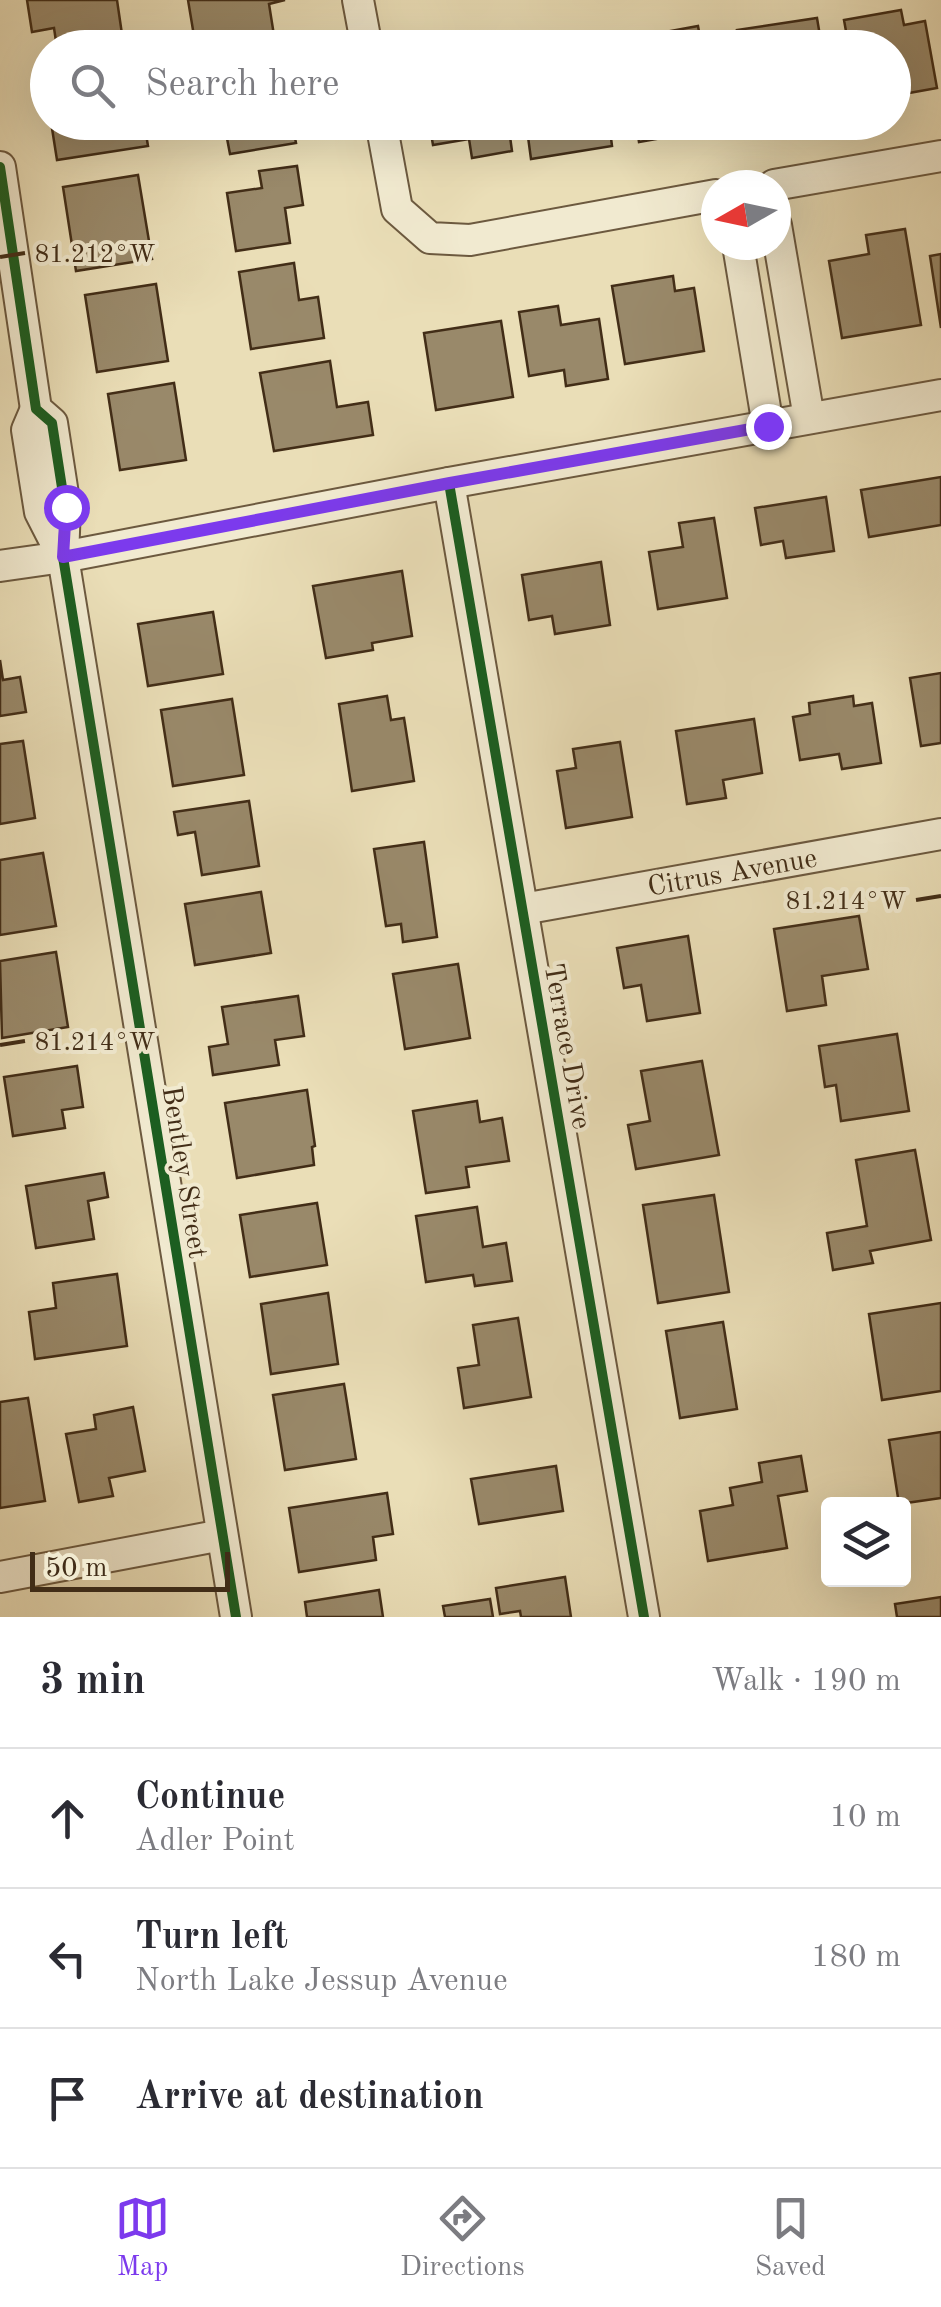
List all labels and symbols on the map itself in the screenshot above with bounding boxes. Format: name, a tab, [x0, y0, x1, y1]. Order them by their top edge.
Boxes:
north arrow	[701, 170, 791, 260]
text: 81.212°W	[35, 243, 156, 268]
route end	[746, 404, 792, 450]
route start	[44, 485, 90, 531]
street label: Citrus Avenue	[646, 845, 819, 903]
text: 81.214°W	[786, 890, 907, 915]
street label: Terrace Drive	[538, 961, 594, 1132]
text: 81.214°W	[35, 1031, 156, 1056]
street label: Bentley Street	[156, 1084, 211, 1261]
scale bar	[30, 1547, 230, 1592]

